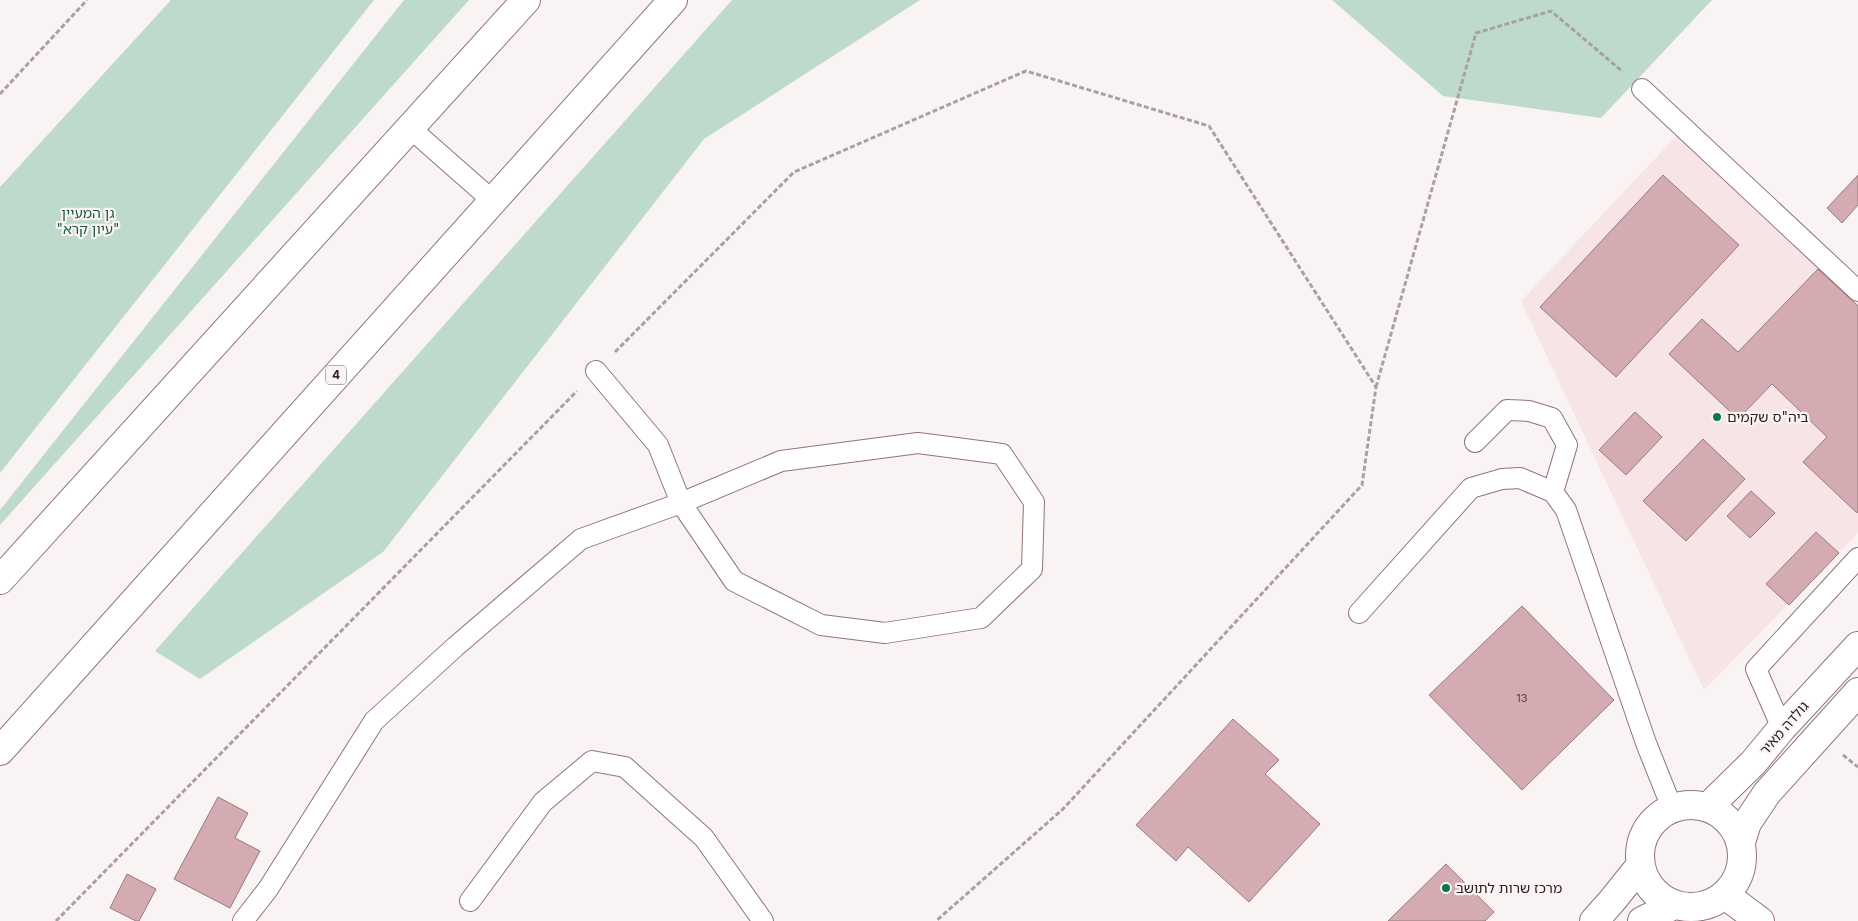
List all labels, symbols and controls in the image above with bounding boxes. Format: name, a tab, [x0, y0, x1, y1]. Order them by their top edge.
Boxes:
park label: גן המעיין "עיון קרא"	[56, 204, 120, 237]
road number: 4	[326, 366, 346, 384]
place label: ביה"ס שקמים	[1727, 408, 1809, 425]
marker: ביה"ס שקמים	[1711, 411, 1723, 423]
house number: 13	[1516, 691, 1528, 705]
street label: גולדה מאיר	[1756, 697, 1812, 758]
place label: מרכז שרות לתושב	[1456, 879, 1562, 896]
marker: מרכז שרות לתושב	[1440, 882, 1452, 894]

